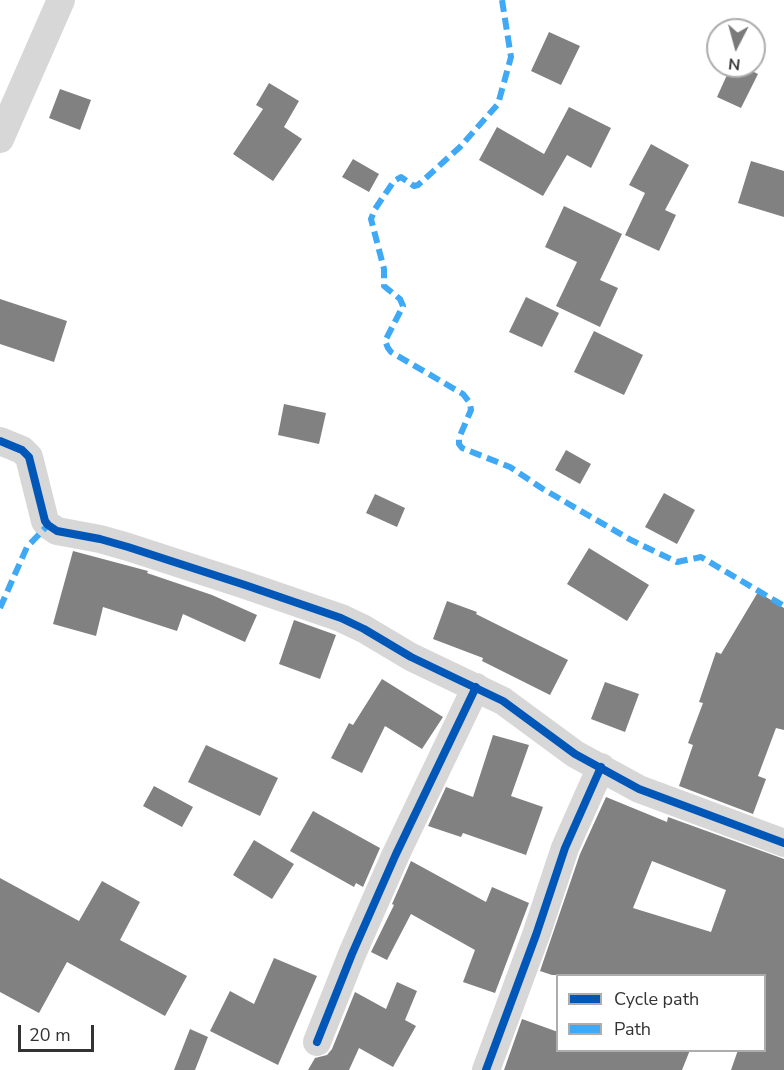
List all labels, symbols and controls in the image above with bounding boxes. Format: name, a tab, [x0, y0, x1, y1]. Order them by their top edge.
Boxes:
north arrow	[706, 18, 766, 78]
text: N	[727, 52, 741, 75]
legend	[556, 974, 766, 1052]
text: Cycle path	[614, 987, 699, 1011]
scale bar	[21, 1013, 98, 1051]
text: Path	[614, 1017, 651, 1041]
text: 20 m	[29, 1023, 71, 1047]

